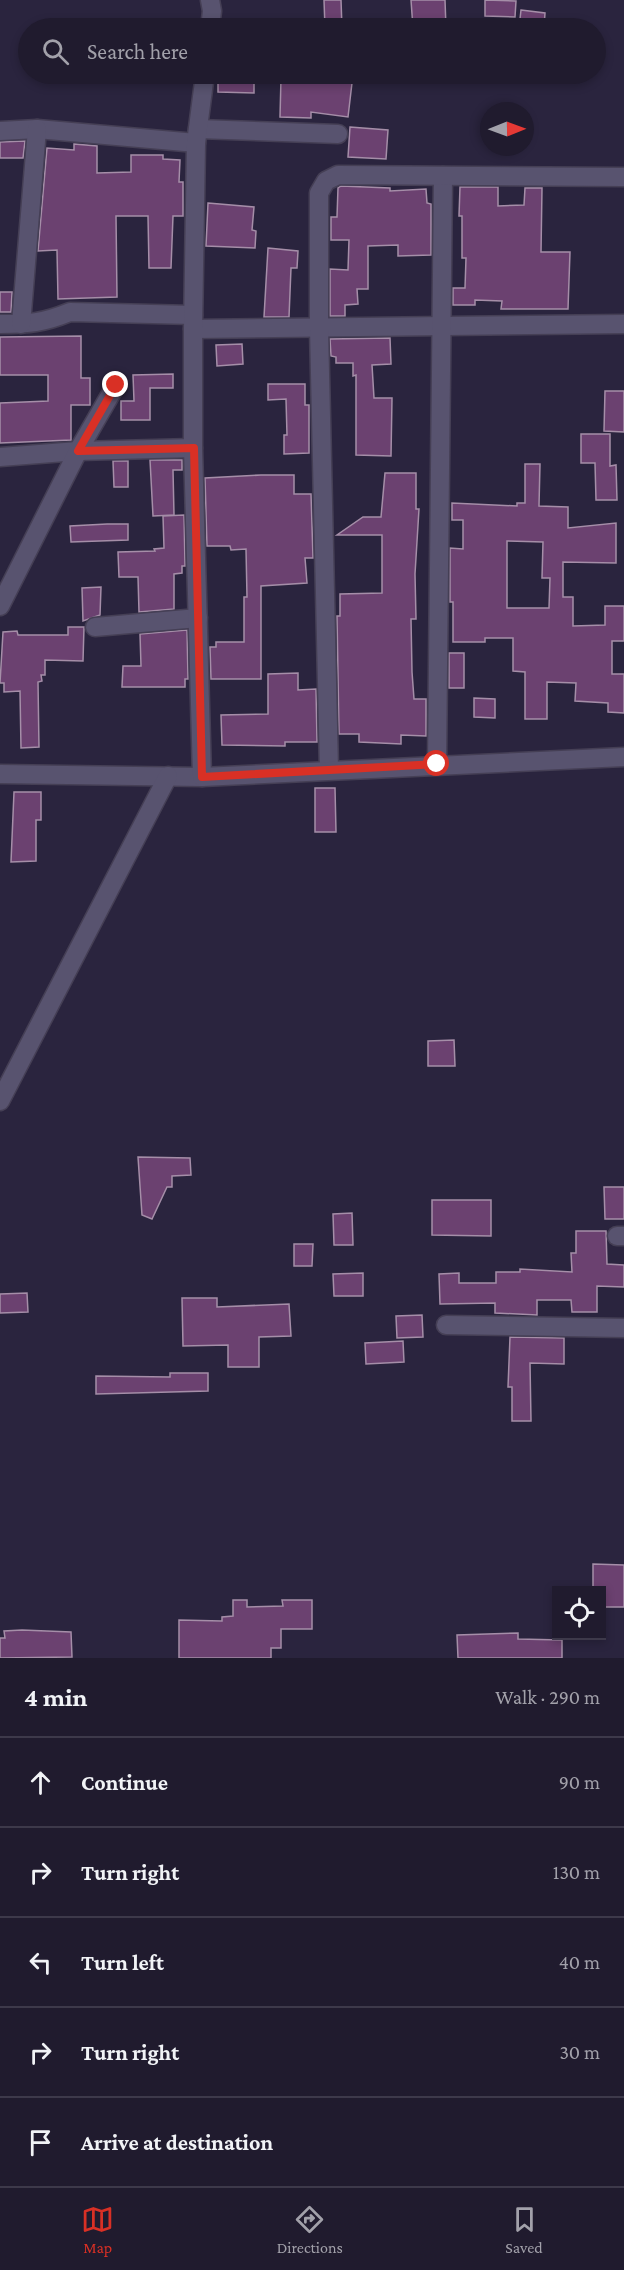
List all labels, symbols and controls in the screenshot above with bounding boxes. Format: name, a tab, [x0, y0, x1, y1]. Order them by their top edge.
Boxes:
search box	[18, 18, 606, 84]
icon: search	[39, 35, 72, 68]
text: Search here	[87, 39, 188, 64]
north arrow	[480, 102, 534, 156]
route end	[102, 371, 128, 397]
route start	[423, 750, 449, 776]
map controls	[552, 1586, 606, 1640]
button: locate	[552, 1586, 606, 1640]
text: 4 min	[24, 1683, 88, 1712]
text: Walk · 290 m	[495, 1686, 600, 1708]
icon: ahead	[24, 1766, 57, 1799]
text: Continue	[81, 1770, 168, 1795]
text: 90 m	[559, 1771, 600, 1793]
icon: right	[24, 1856, 57, 1889]
text: Turn right	[81, 1860, 179, 1885]
text: 130 m	[553, 1861, 600, 1883]
icon: left	[24, 1946, 57, 1979]
text: Turn left	[81, 1950, 164, 1975]
text: 40 m	[559, 1951, 600, 1973]
icon: right	[24, 2036, 57, 2069]
text: Turn right	[81, 2040, 179, 2065]
text: 30 m	[559, 2041, 600, 2063]
icon: arrive	[24, 2126, 57, 2159]
text: Arrive at destination	[81, 2130, 273, 2155]
tab: Map	[81, 2203, 114, 2256]
tab: Directions	[277, 2203, 343, 2256]
tab: Saved	[505, 2203, 543, 2256]

